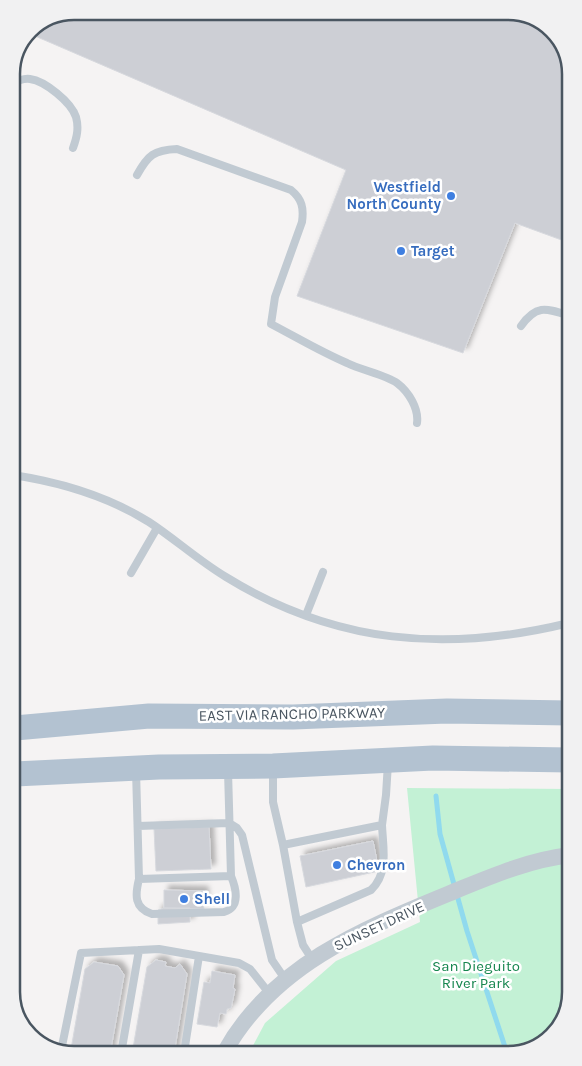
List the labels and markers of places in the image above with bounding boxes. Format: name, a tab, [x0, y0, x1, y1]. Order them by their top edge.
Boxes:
place label: Westfield North County	[347, 178, 441, 213]
marker: Westfield North County	[445, 190, 457, 202]
place label: Target	[411, 242, 455, 260]
marker: Target	[395, 245, 407, 257]
place label: Chevron	[347, 856, 405, 874]
marker: Chevron	[331, 859, 343, 871]
place label: Shell	[194, 890, 230, 908]
marker: Shell	[178, 893, 190, 905]

